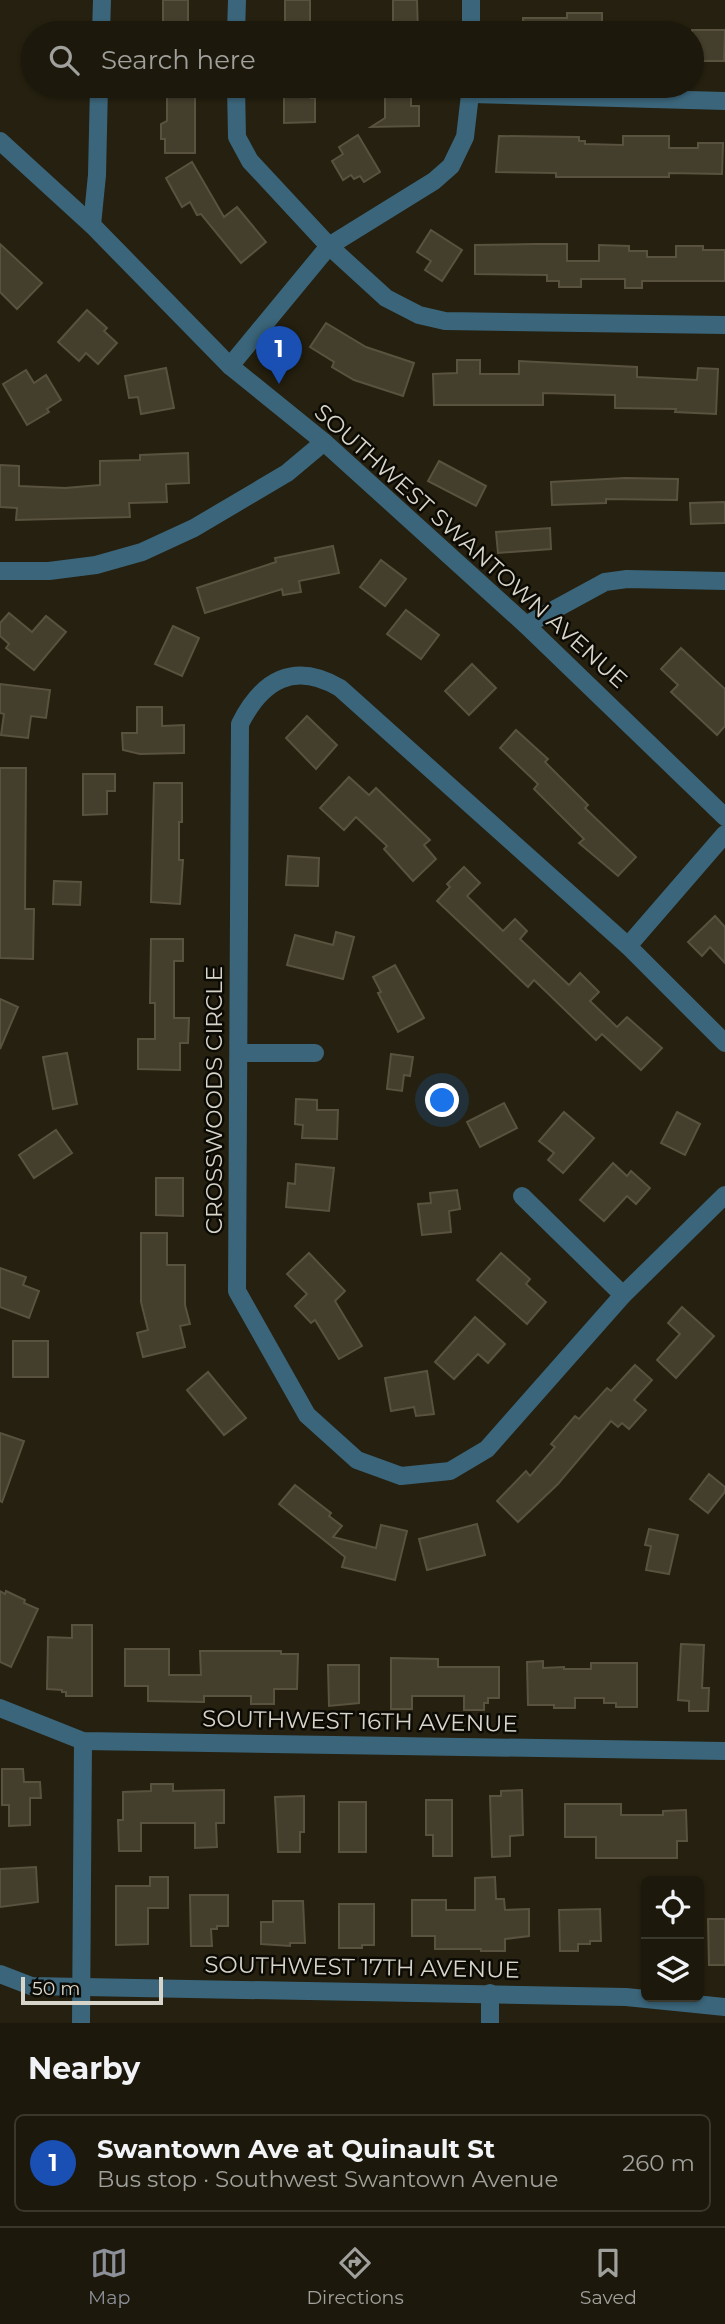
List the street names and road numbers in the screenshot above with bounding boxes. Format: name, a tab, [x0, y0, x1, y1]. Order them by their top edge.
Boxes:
street label: SOUTHWEST SWANTOWN AVENUE	[309, 398, 633, 694]
street label: CROSSWOODS CIRCLE	[200, 966, 228, 1234]
street label: SOUTHWEST 16TH AVENUE	[202, 1704, 518, 1738]
street label: SOUTHWEST 17TH AVENUE	[204, 1950, 520, 1984]

